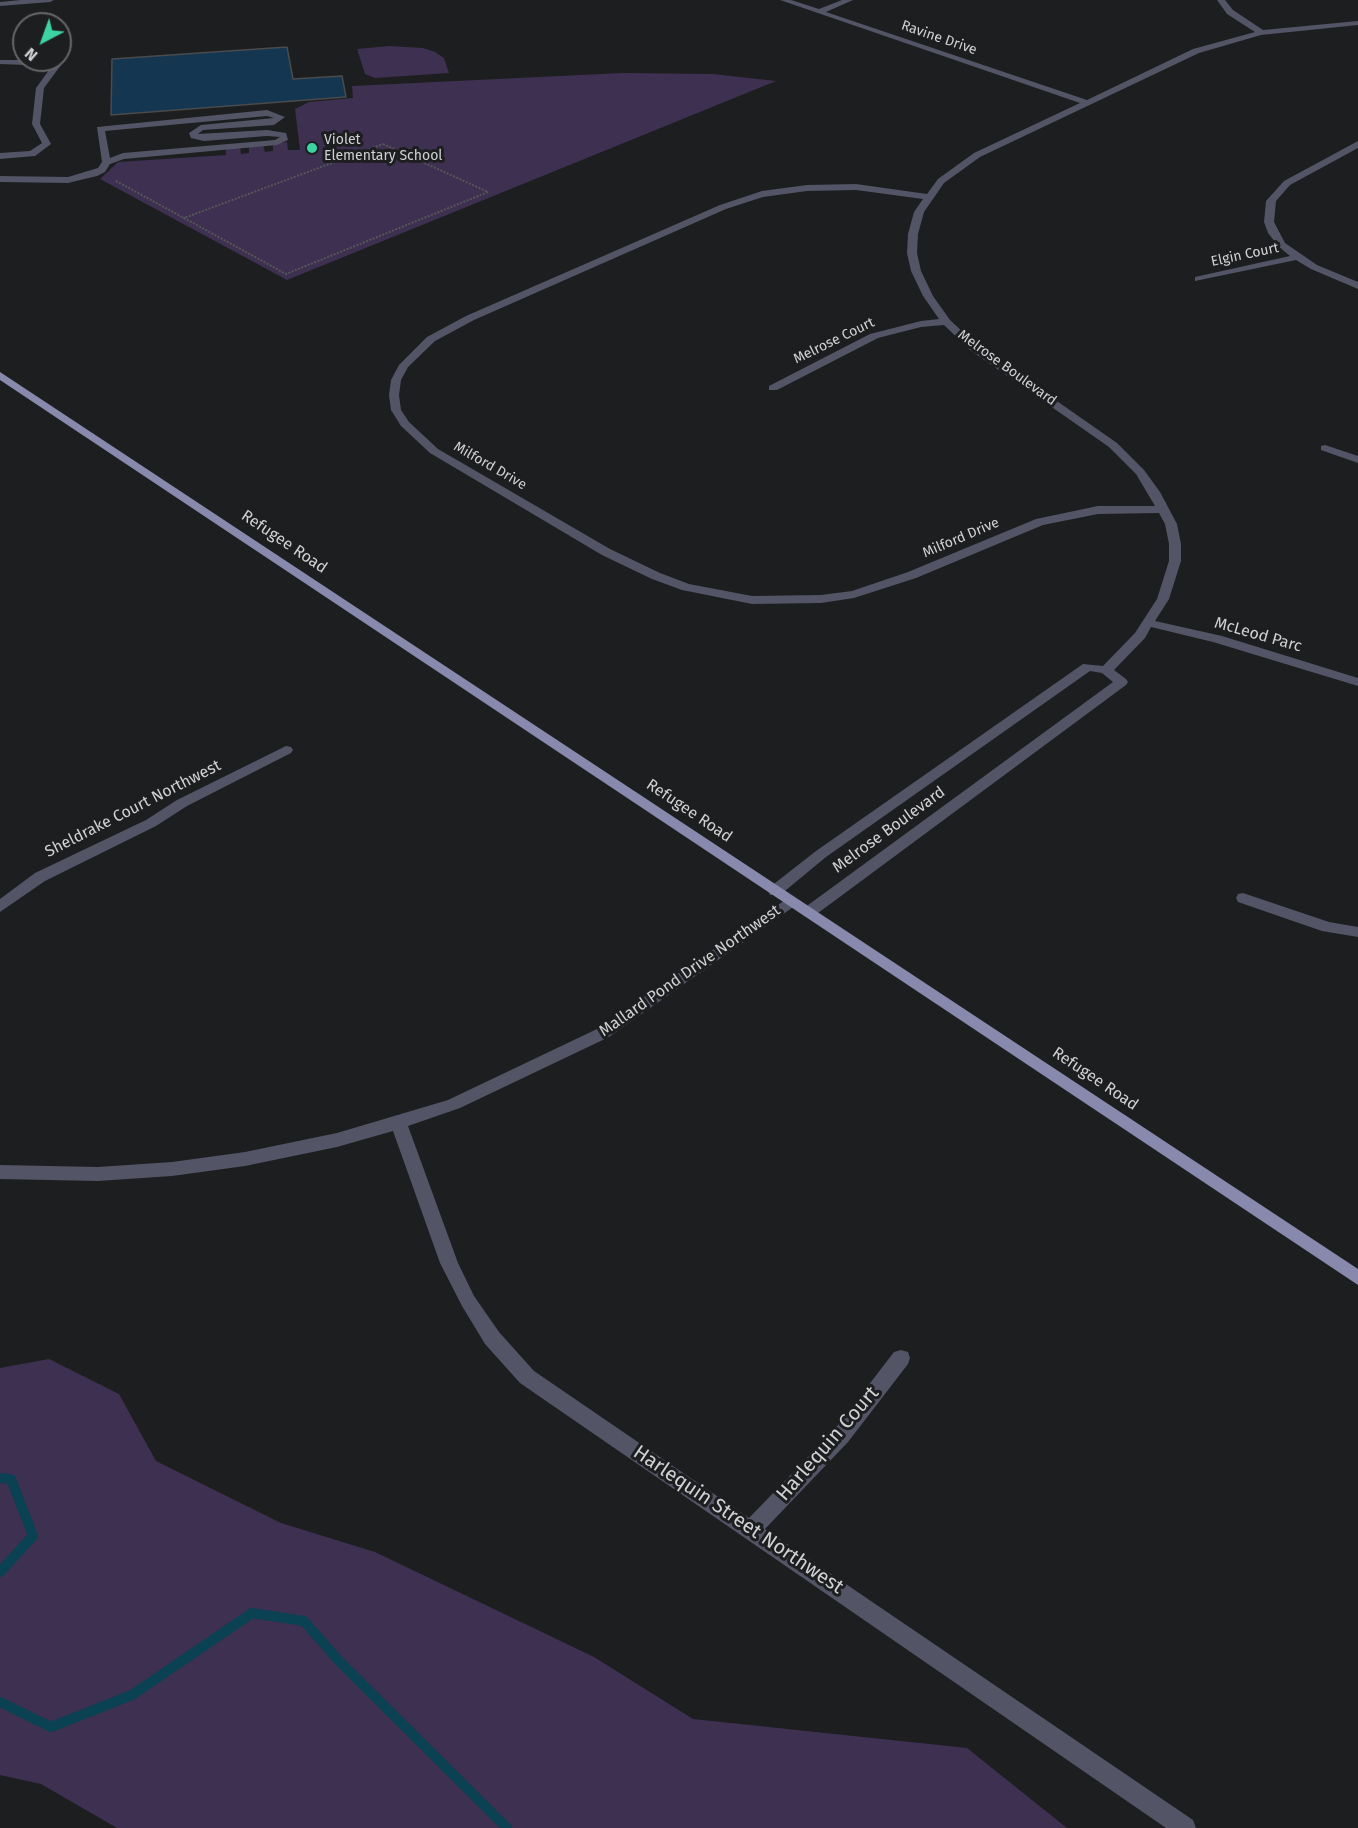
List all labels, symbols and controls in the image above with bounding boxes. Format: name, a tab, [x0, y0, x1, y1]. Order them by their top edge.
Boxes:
north arrow	[12, 12, 72, 72]
street label: Ravine Drive	[899, 17, 979, 59]
text: N	[21, 44, 41, 65]
place label: Violet Elementary School	[324, 132, 442, 164]
marker: Violet Elementary School	[305, 141, 319, 155]
street label: Elgin Court	[1210, 240, 1280, 270]
street label: Melrose Court	[791, 314, 877, 368]
street label: Melrose Boulevard	[954, 327, 1060, 409]
street label: Milford Drive	[450, 438, 530, 494]
street label: Refugee Road	[237, 506, 331, 578]
street label: Milford Drive	[920, 514, 1002, 562]
street label: McLeod Parc	[1212, 613, 1304, 657]
street label: Sheldrake Court Northwest	[42, 756, 224, 862]
street label: Refugee Road	[642, 775, 736, 847]
street label: Melrose Boulevard	[829, 783, 949, 877]
street label: Mallard Pond Drive Northwest	[596, 901, 784, 1041]
street label: Refugee Road	[1048, 1043, 1142, 1115]
street label: Harlequin Court	[772, 1382, 884, 1506]
street label: Harlequin Street Northwest	[628, 1441, 848, 1599]

